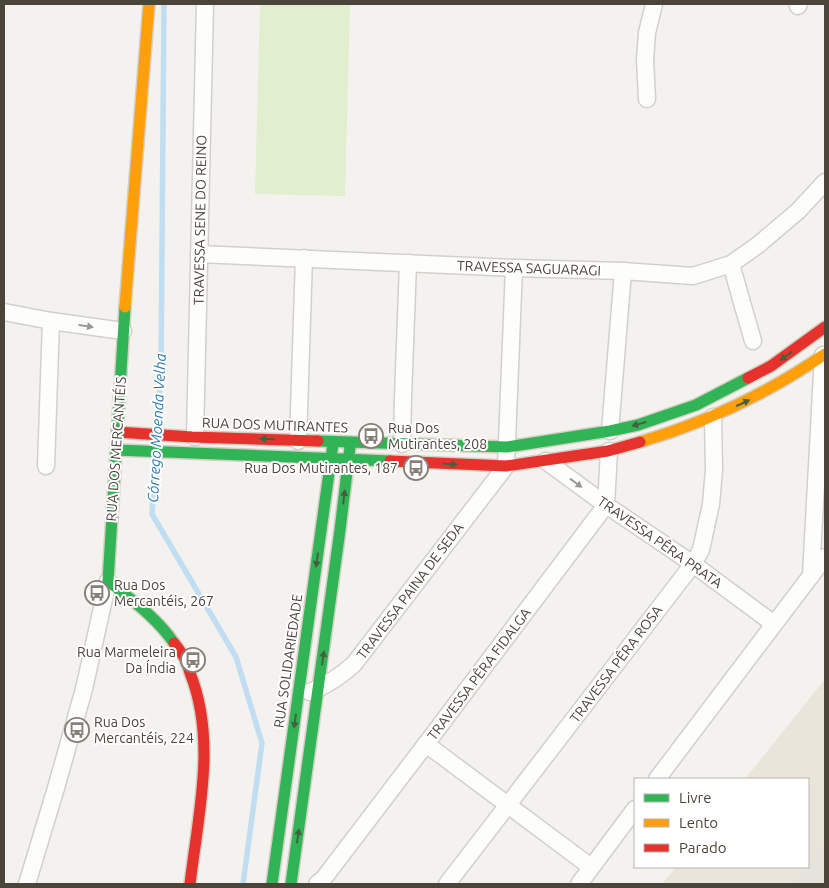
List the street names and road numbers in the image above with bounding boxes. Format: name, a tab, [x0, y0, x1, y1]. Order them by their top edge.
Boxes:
street label: TRAVESSA SENE DO REINO	[191, 135, 209, 305]
street label: TRAVESSA SAGUARAGI	[457, 257, 601, 279]
street label: RUA DOS MERCANTÉIS	[102, 376, 129, 522]
street label: RUA DOS MUTIRANTES	[202, 414, 348, 436]
street label: TRAVESSA PÊRA PRATA	[595, 492, 726, 591]
street label: TRAVESSA PAINA DE SEDA	[353, 520, 467, 662]
street label: RUA SOLIDARIEDADE	[271, 593, 305, 729]
street label: TRAVESSA PÊRA ROSA	[566, 602, 665, 726]
street label: TRAVESSA PÊRA FIDALGA	[423, 604, 534, 743]

